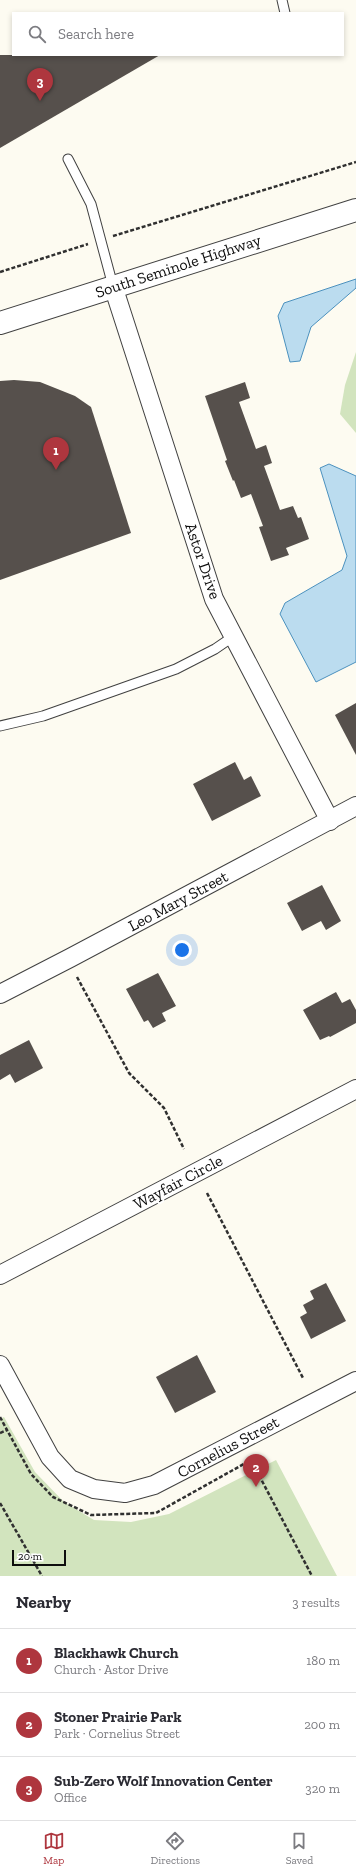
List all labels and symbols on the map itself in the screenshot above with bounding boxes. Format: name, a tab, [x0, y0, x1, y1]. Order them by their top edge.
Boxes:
pin: 3	[27, 68, 53, 101]
street label: South Seminole Highway	[93, 230, 264, 302]
pin: 1	[43, 437, 69, 470]
street label: Astor Drive	[181, 520, 225, 602]
street label: Leo Mary Street	[125, 867, 231, 935]
your location	[172, 940, 192, 960]
street label: Wayfair Circle	[130, 1151, 226, 1213]
street label: Cornelius Street	[174, 1412, 282, 1482]
pin: 2	[243, 1454, 269, 1487]
scale bar	[12, 1548, 66, 1567]

